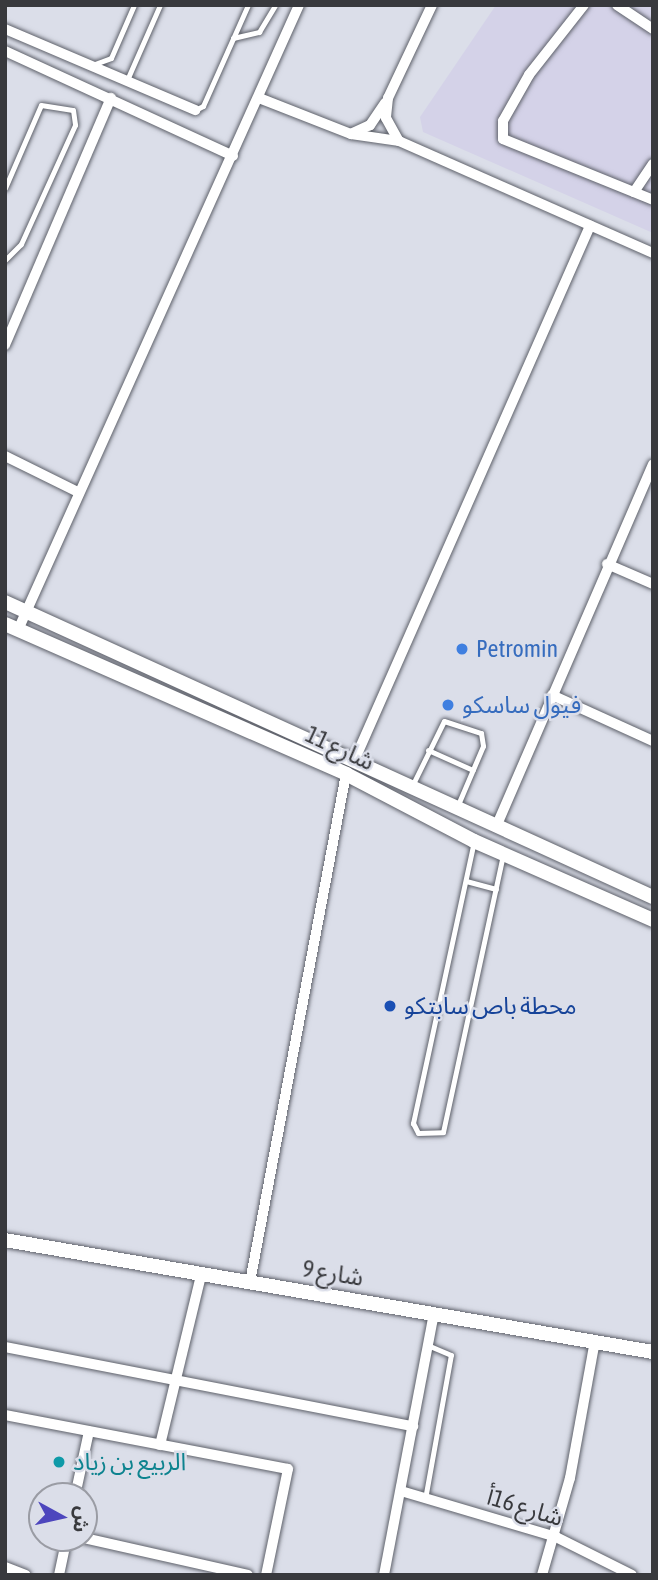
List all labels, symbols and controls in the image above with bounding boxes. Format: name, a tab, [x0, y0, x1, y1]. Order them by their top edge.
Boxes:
place label: Petromin	[476, 635, 558, 663]
marker: Petromin	[454, 641, 470, 657]
place label: فيول ساسكو	[462, 691, 581, 719]
marker: فيول ساسكو	[440, 697, 456, 713]
street label: شارع 11	[301, 720, 379, 776]
place label: محطة باص سابتكو	[404, 992, 577, 1020]
marker: محطة باص سابتكو	[382, 998, 398, 1014]
street label: شارع 9	[300, 1254, 366, 1292]
place label: الربيع بن زياد	[73, 1448, 186, 1476]
marker: الربيع بن زياد	[51, 1454, 67, 1470]
north arrow	[28, 1482, 98, 1552]
street label: شارع 16أ	[483, 1482, 567, 1532]
text: ش	[69, 1505, 95, 1534]

